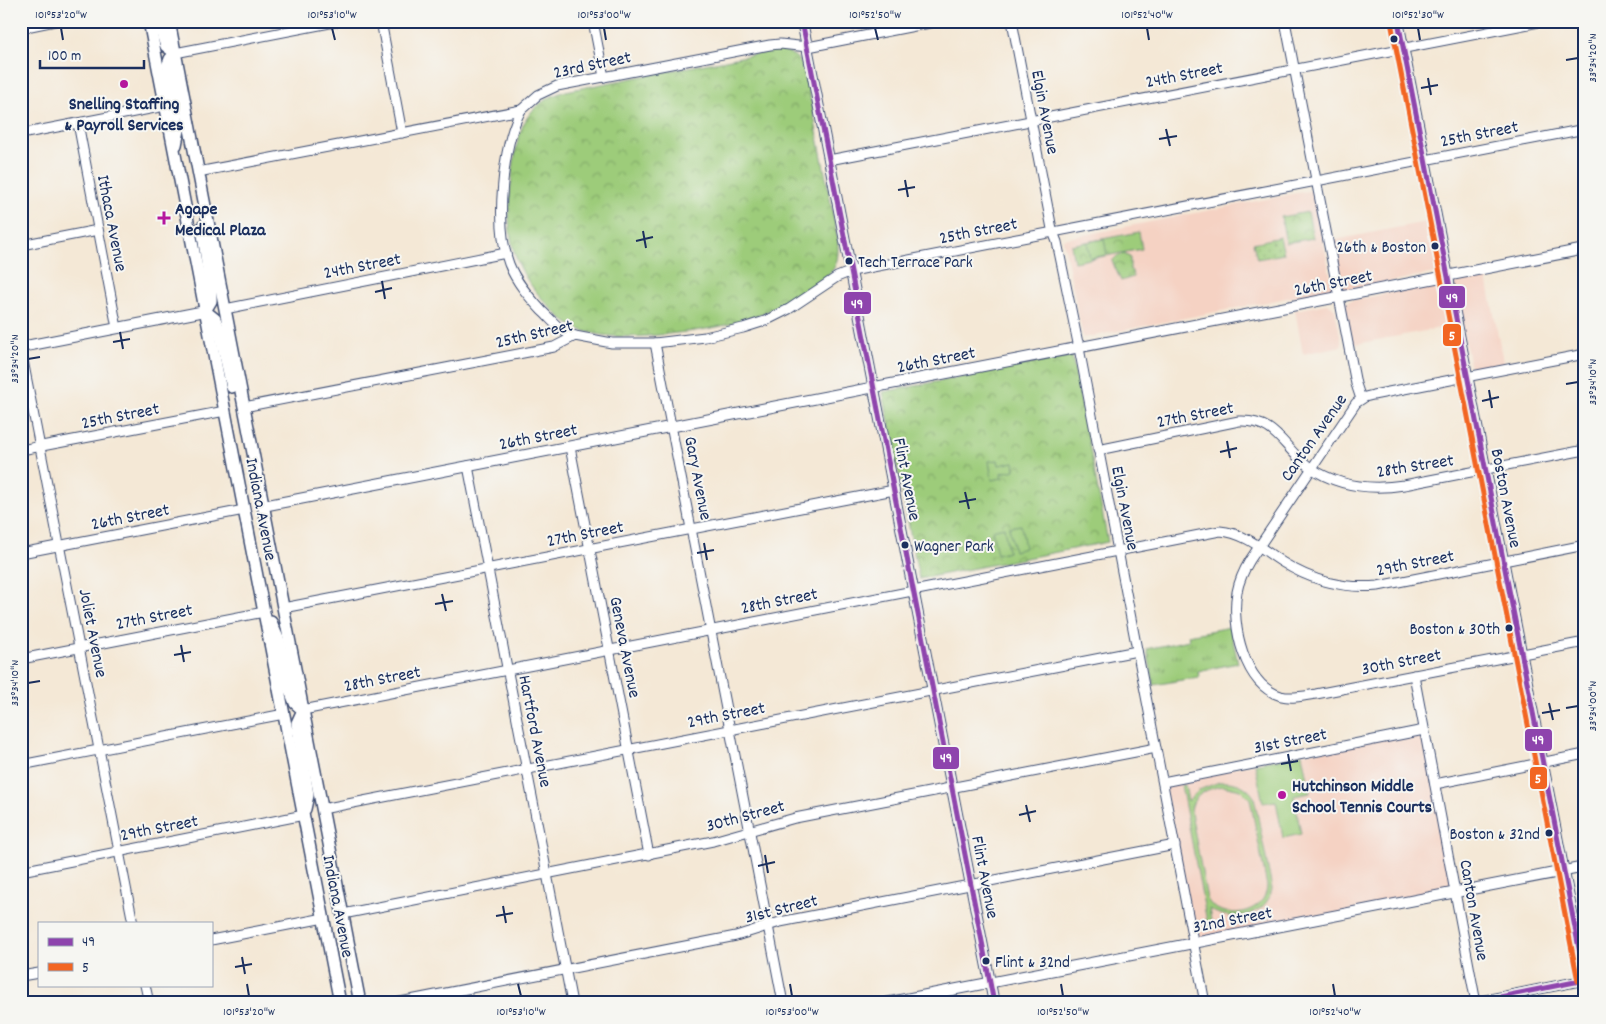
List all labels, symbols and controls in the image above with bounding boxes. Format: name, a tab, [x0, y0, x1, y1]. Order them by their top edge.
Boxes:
text: 101°53'20"W	[35, 7, 87, 24]
text: 101°53'10"W	[307, 7, 357, 24]
text: 101°53'00"W	[577, 7, 631, 24]
text: 101°52'50"W	[849, 7, 901, 24]
text: 101°52'40"W	[1121, 7, 1173, 24]
text: 101°52'30"W	[1392, 7, 1444, 24]
text: 33°34'20"N	[1585, 33, 1602, 83]
unlabelled marker	[1389, 34, 1399, 44]
scale bar	[40, 38, 144, 70]
text: 100 m	[48, 46, 81, 68]
street label: 23rd Street	[551, 46, 634, 87]
street label: 24th Street	[1144, 57, 1226, 96]
street label: Elgin Avenue	[1023, 68, 1064, 157]
marker: Snelling Staffing & Payroll Services	[118, 78, 130, 90]
place label: Snelling Staffing & Payroll Services	[64, 93, 184, 139]
street label: 25th Street	[1438, 116, 1521, 155]
street label: Ithaca Avenue	[89, 173, 132, 274]
place label: Agape Medical Plaza	[175, 198, 266, 244]
marker: Agape Medical Plaza	[157, 211, 171, 225]
street label: 25th Street	[937, 213, 1020, 252]
place label: 26th & Boston	[1336, 237, 1426, 261]
marker: 26th & Boston	[1430, 241, 1440, 251]
street label: 24th Street	[322, 248, 404, 287]
place label: Tech Terrace Park	[858, 252, 973, 276]
marker: Tech Terrace Park	[844, 256, 854, 266]
street label: 26th Street	[1292, 265, 1375, 304]
line badge: 49	[1438, 285, 1466, 309]
text: 49	[1446, 289, 1458, 309]
line badge: 49	[843, 291, 872, 315]
text: 49	[851, 295, 863, 315]
street label: 25th Street	[493, 314, 576, 356]
line badge: 5	[1442, 323, 1462, 347]
text: 5	[1449, 327, 1456, 347]
text: 33°34'20"N	[7, 334, 24, 384]
street label: 26th Street	[895, 342, 978, 381]
text: 33°34'10"N	[1585, 359, 1602, 405]
street label: Canton Avenue	[1276, 389, 1355, 487]
street label: 27th Street	[1155, 397, 1236, 436]
street label: 25th Street	[79, 398, 162, 437]
street label: 26th Street	[497, 419, 580, 458]
street label: Gary Avenue	[676, 434, 717, 523]
street label: Flint Avenue	[885, 436, 926, 523]
street label: Boston Avenue	[1483, 447, 1526, 550]
street label: 28th Street	[1375, 449, 1456, 486]
street label: Indiana Avenue	[237, 456, 282, 563]
street label: Elgin Avenue	[1103, 464, 1144, 553]
street label: 26th Street	[89, 499, 172, 538]
street label: 27th Street	[545, 516, 626, 555]
place label: Wagner Park	[914, 536, 994, 560]
marker: Wagner Park	[900, 540, 910, 550]
street label: 29th Street	[1374, 545, 1457, 584]
street label: 28th Street	[739, 583, 820, 622]
street label: Joliet Avenue	[71, 587, 112, 680]
street label: Geneva Avenue	[601, 595, 646, 700]
street label: 27th Street	[114, 599, 195, 638]
place label: Boston & 30th	[1409, 619, 1500, 643]
marker: Boston & 30th	[1504, 623, 1514, 633]
street label: 30th Street	[1360, 643, 1444, 683]
text: 33°34'10"N	[7, 660, 24, 706]
street label: 28th Street	[342, 661, 423, 700]
street label: Hartford Avenue	[510, 673, 557, 790]
text: 33°34'00"N	[1585, 681, 1602, 731]
street label: 29th Street	[685, 697, 768, 736]
street label: 31st Street	[1252, 723, 1330, 762]
line badge: 49	[1524, 728, 1553, 752]
text: 49	[1532, 731, 1544, 751]
line badge: 49	[932, 746, 960, 770]
text: 49	[940, 749, 952, 769]
line badge: 5	[1529, 766, 1548, 790]
text: 5	[1535, 770, 1542, 790]
place label: Hutchinson Middle School Tennis Courts	[1292, 775, 1433, 821]
marker: Hutchinson Middle School Tennis Courts	[1276, 789, 1288, 801]
street label: 30th Street	[704, 795, 788, 840]
street label: 29th Street	[118, 810, 201, 849]
place label: Boston & 32nd	[1449, 824, 1540, 848]
marker: Boston & 32nd	[1544, 828, 1554, 838]
street label: Flint Avenue	[963, 834, 1004, 921]
street label: Indiana Avenue	[314, 853, 359, 960]
street label: Canton Avenue	[1451, 858, 1494, 963]
street label: 31st Street	[743, 889, 821, 932]
street label: 32nd Street	[1191, 901, 1275, 941]
legend	[38, 922, 212, 986]
text: 49	[82, 932, 95, 954]
place label: Flint & 32nd	[995, 952, 1070, 976]
marker: Flint & 32nd	[981, 956, 991, 966]
text: 5	[82, 958, 89, 980]
text: 101°53'20"W	[223, 1004, 275, 1021]
text: 101°53'10"W	[496, 1004, 546, 1021]
text: 101°53'00"W	[765, 1004, 819, 1021]
text: 101°52'50"W	[1037, 1004, 1089, 1021]
text: 101°52'40"W	[1309, 1004, 1361, 1021]

